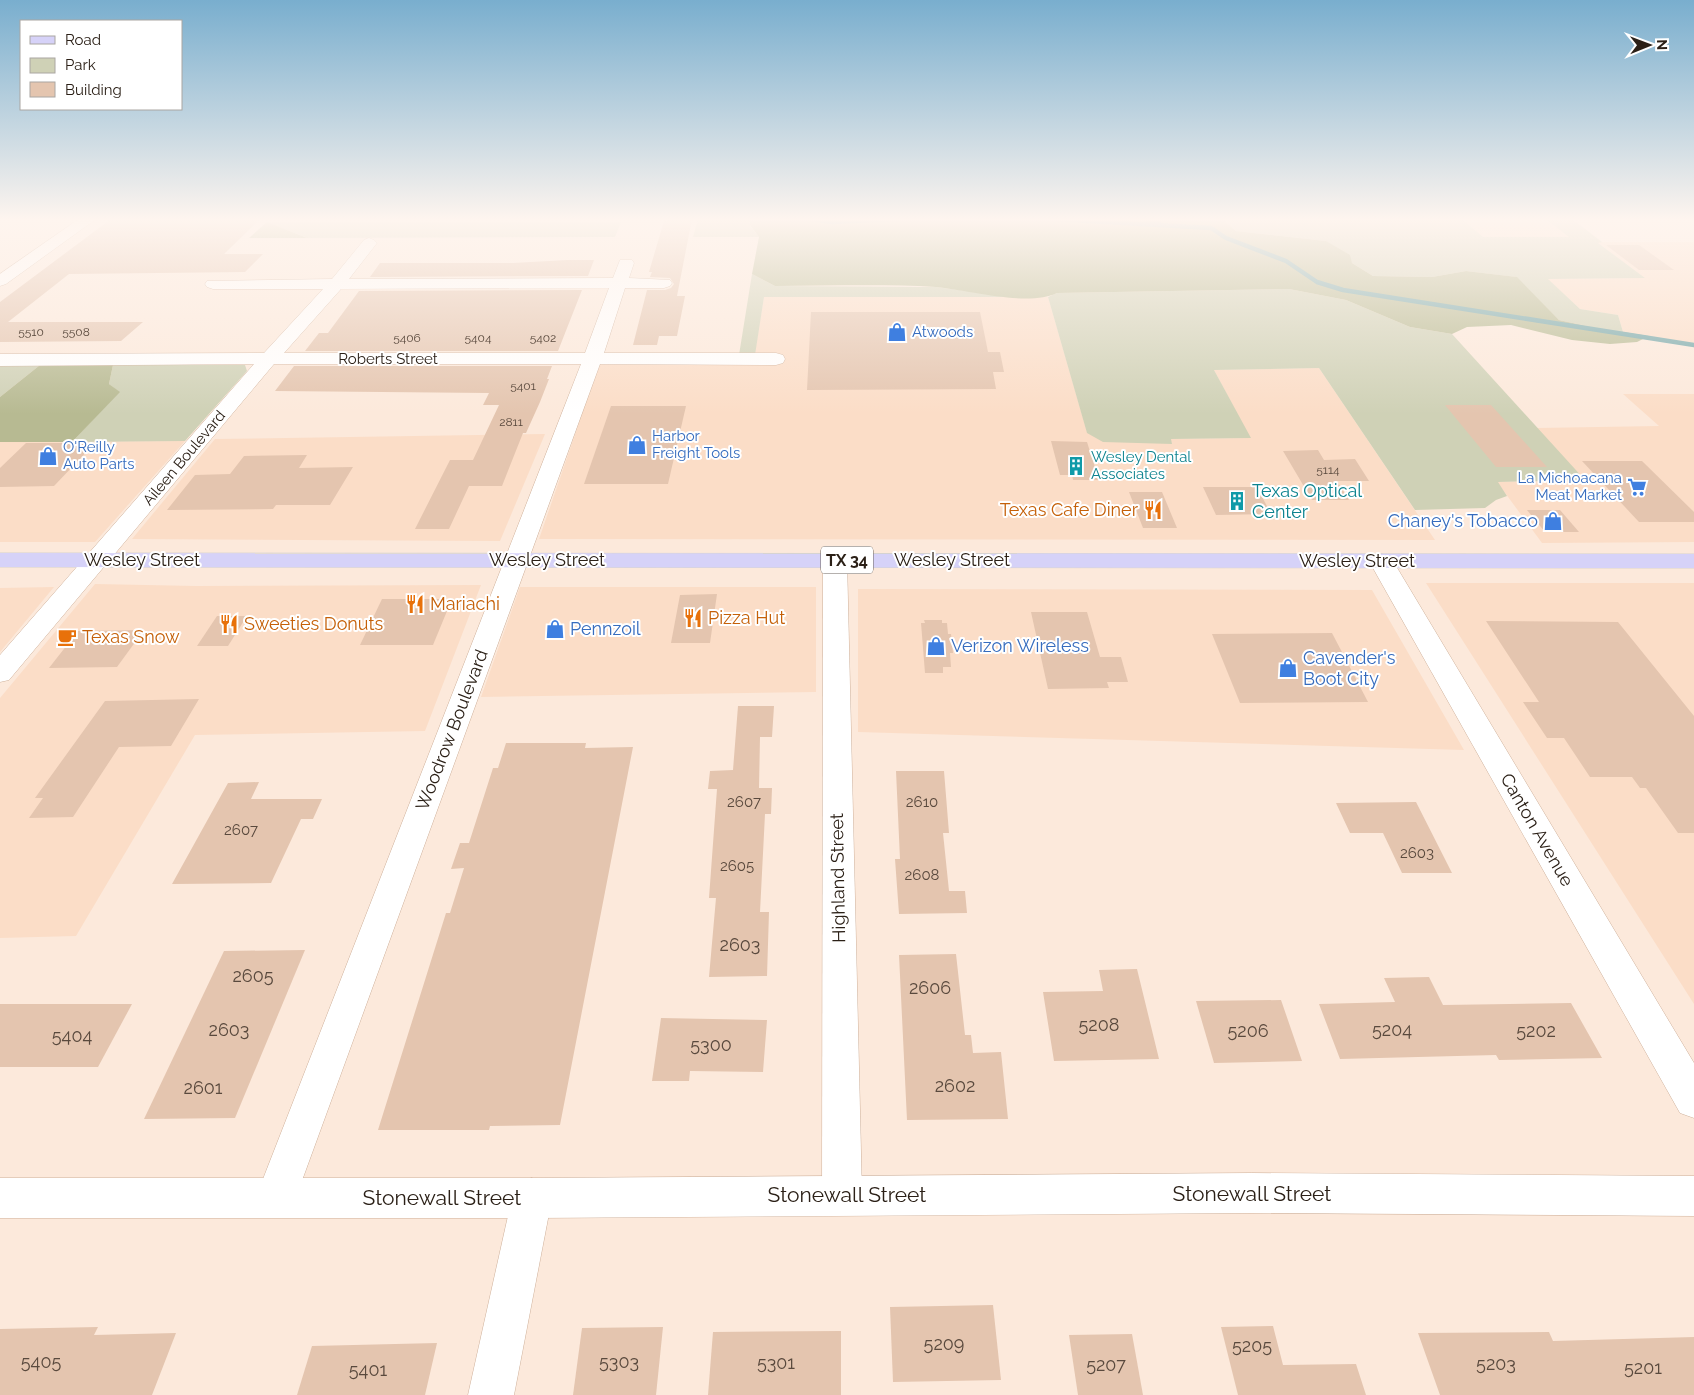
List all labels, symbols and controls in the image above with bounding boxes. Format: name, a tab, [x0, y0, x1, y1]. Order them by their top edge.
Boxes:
legend	[20, 20, 182, 110]
north arrow	[1624, 20, 1674, 70]
text: Road	[65, 31, 101, 49]
text: N	[1654, 39, 1670, 50]
text: Park	[65, 56, 96, 74]
text: Building	[65, 81, 122, 99]
shop icon: Atwoods	[886, 321, 908, 343]
place label: Atwoods	[912, 323, 973, 341]
house number: 5510	[18, 325, 44, 339]
house number: 5508	[62, 325, 90, 339]
house number: 5406	[393, 331, 421, 345]
house number: 5404	[465, 331, 492, 345]
house number: 5402	[530, 331, 556, 345]
street label: Roberts Street	[338, 350, 438, 368]
house number: 5401	[510, 379, 536, 393]
street label: Aileen Boulevard	[139, 407, 229, 509]
house number: 2811	[499, 415, 523, 429]
place label: Harbor Freight Tools	[652, 427, 740, 462]
shop icon: Harbor Freight Tools	[626, 434, 648, 456]
place label: O'Reilly Auto Parts	[63, 438, 134, 473]
shop icon: O'Reilly Auto Parts	[37, 445, 59, 467]
place label: Wesley Dental Associates	[1091, 448, 1192, 483]
building icon: Wesley Dental Associates	[1065, 455, 1087, 477]
house number: 5114	[1316, 463, 1340, 477]
place label: La Michoacana Meat Market	[1517, 469, 1622, 504]
supermarket icon: La Michoacana Meat Market	[1626, 476, 1648, 498]
place label: Texas Optical Center	[1252, 480, 1362, 522]
building icon: Texas Optical Center	[1226, 490, 1248, 512]
place label: Texas Cafe Diner	[1000, 499, 1139, 520]
restaurant icon: Texas Cafe Diner	[1142, 499, 1164, 521]
place label: Chaney's Tobacco	[1388, 510, 1538, 531]
shop icon: Chaney's Tobacco	[1542, 510, 1564, 532]
road number: TX 34	[821, 546, 873, 574]
street label: Wesley Street	[84, 549, 200, 570]
street label: Wesley Street	[489, 549, 605, 570]
street label: Wesley Street	[894, 549, 1010, 570]
street label: Wesley Street	[1299, 550, 1415, 571]
restaurant icon: Mariachi	[404, 593, 426, 615]
place label: Mariachi	[430, 593, 500, 614]
restaurant icon: Pizza Hut	[682, 607, 704, 629]
place label: Pizza Hut	[708, 607, 785, 628]
restaurant icon: Sweeties Donuts	[218, 613, 240, 635]
place label: Sweeties Donuts	[244, 613, 384, 634]
shop icon: Pennzoil	[544, 618, 566, 640]
place label: Pennzoil	[570, 618, 641, 639]
cafe icon: Texas Snow	[56, 626, 78, 648]
place label: Texas Snow	[82, 626, 180, 647]
shop icon: Verizon Wireless	[925, 635, 947, 657]
place label: Verizon Wireless	[951, 635, 1089, 656]
street label: Woodrow Boulevard	[411, 647, 492, 813]
place label: Cavender's Boot City	[1303, 647, 1396, 689]
shop icon: Cavender's Boot City	[1277, 657, 1299, 679]
street label: Canton Avenue	[1497, 770, 1578, 890]
house number: 2607	[727, 793, 761, 811]
house number: 2610	[906, 793, 938, 811]
street label: Highland Street	[826, 813, 849, 943]
house number: 2607	[224, 821, 258, 839]
house number: 2603	[1400, 844, 1434, 862]
house number: 2605	[720, 857, 754, 875]
house number: 2608	[905, 866, 940, 884]
house number: 2603	[720, 934, 760, 955]
house number: 2605	[232, 965, 274, 986]
house number: 2606	[909, 977, 951, 998]
house number: 5208	[1079, 1014, 1119, 1035]
house number: 2603	[209, 1019, 249, 1040]
house number: 5204	[1372, 1019, 1412, 1040]
house number: 5206	[1227, 1020, 1269, 1041]
house number: 5202	[1516, 1020, 1556, 1041]
house number: 5404	[52, 1025, 92, 1046]
house number: 5300	[690, 1034, 732, 1055]
house number: 2602	[935, 1075, 975, 1096]
house number: 2601	[184, 1077, 223, 1098]
street label: Stonewall Street	[1173, 1181, 1331, 1206]
street label: Stonewall Street	[768, 1182, 926, 1207]
street label: Stonewall Street	[363, 1185, 521, 1210]
house number: 5209	[924, 1333, 964, 1354]
house number: 5205	[1232, 1335, 1272, 1356]
house number: 5405	[21, 1351, 61, 1372]
house number: 5303	[599, 1351, 639, 1372]
house number: 5301	[757, 1352, 795, 1373]
house number: 5203	[1476, 1353, 1516, 1374]
house number: 5207	[1086, 1354, 1126, 1375]
house number: 5201	[1624, 1357, 1662, 1378]
house number: 5401	[349, 1359, 387, 1380]

